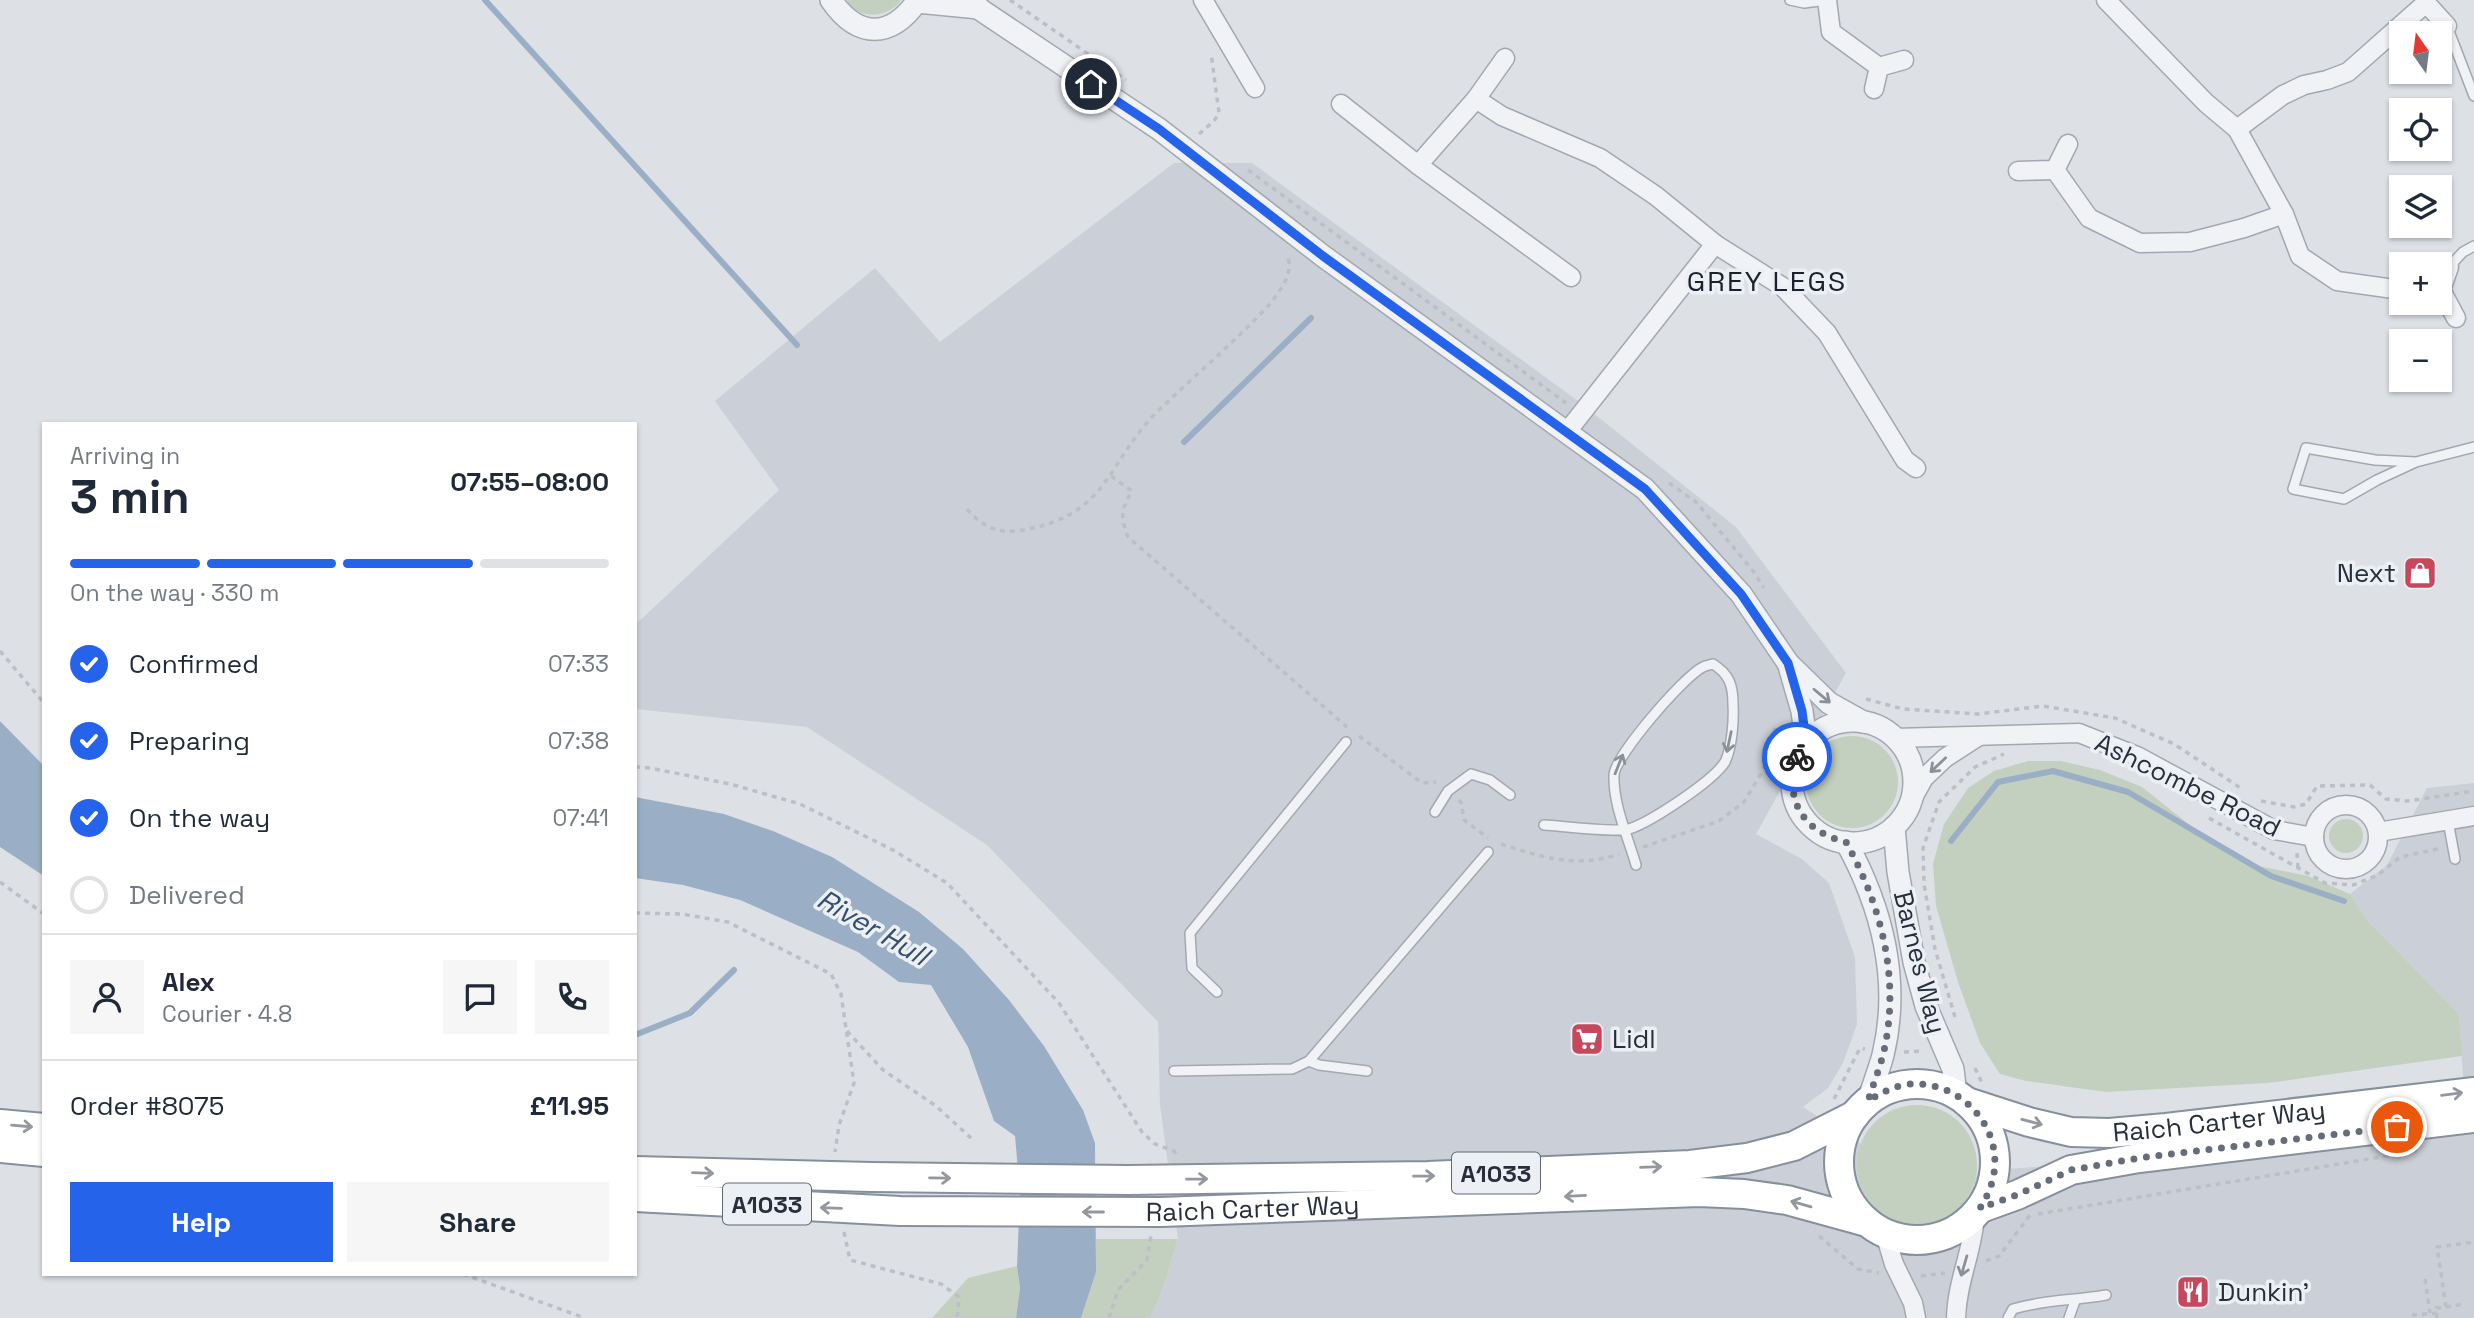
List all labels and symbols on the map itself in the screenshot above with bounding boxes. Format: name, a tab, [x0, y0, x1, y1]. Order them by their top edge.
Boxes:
north arrow	[2389, 21, 2452, 84]
pin	[1061, 54, 1121, 114]
district label: GREY LEGS	[1687, 263, 1847, 299]
shop icon: Next	[2401, 554, 2439, 592]
place label: Next	[2337, 556, 2396, 590]
one-way arrow	[1813, 688, 1831, 704]
courier	[1762, 722, 1832, 792]
street label: Ashcombe Road	[2089, 725, 2287, 845]
one-way arrow	[1722, 730, 1736, 753]
one-way arrow	[1613, 754, 1626, 776]
one-way arrow	[1930, 756, 1947, 773]
water label: River Hull	[811, 881, 938, 975]
street label: Barnes Way	[1886, 887, 1954, 1037]
supermarket icon: Lidl	[1568, 1020, 1606, 1058]
place label: Lidl	[1612, 1022, 1656, 1056]
one-way arrow	[2440, 1088, 2463, 1101]
street label: Raich Carter Way	[2111, 1093, 2327, 1150]
pin	[2367, 1097, 2427, 1157]
one-way arrow	[2020, 1116, 2043, 1129]
one-way arrow	[10, 1119, 33, 1132]
road number: A1033	[1452, 1153, 1540, 1194]
one-way arrow	[1640, 1160, 1663, 1173]
one-way arrow	[692, 1166, 715, 1180]
one-way arrow	[1412, 1169, 1435, 1183]
one-way arrow	[929, 1171, 952, 1185]
one-way arrow	[1185, 1172, 1208, 1186]
road number: A1033	[723, 1184, 811, 1224]
street label: Raich Carter Way	[1146, 1188, 1360, 1229]
one-way arrow	[1564, 1189, 1587, 1202]
one-way arrow	[1790, 1196, 1812, 1209]
one-way arrow	[820, 1201, 843, 1214]
one-way arrow	[1082, 1205, 1105, 1219]
one-way arrow	[1957, 1255, 1970, 1277]
restaurant icon: Dunkin'	[2174, 1273, 2212, 1311]
place label: Dunkin'	[2218, 1275, 2309, 1309]

